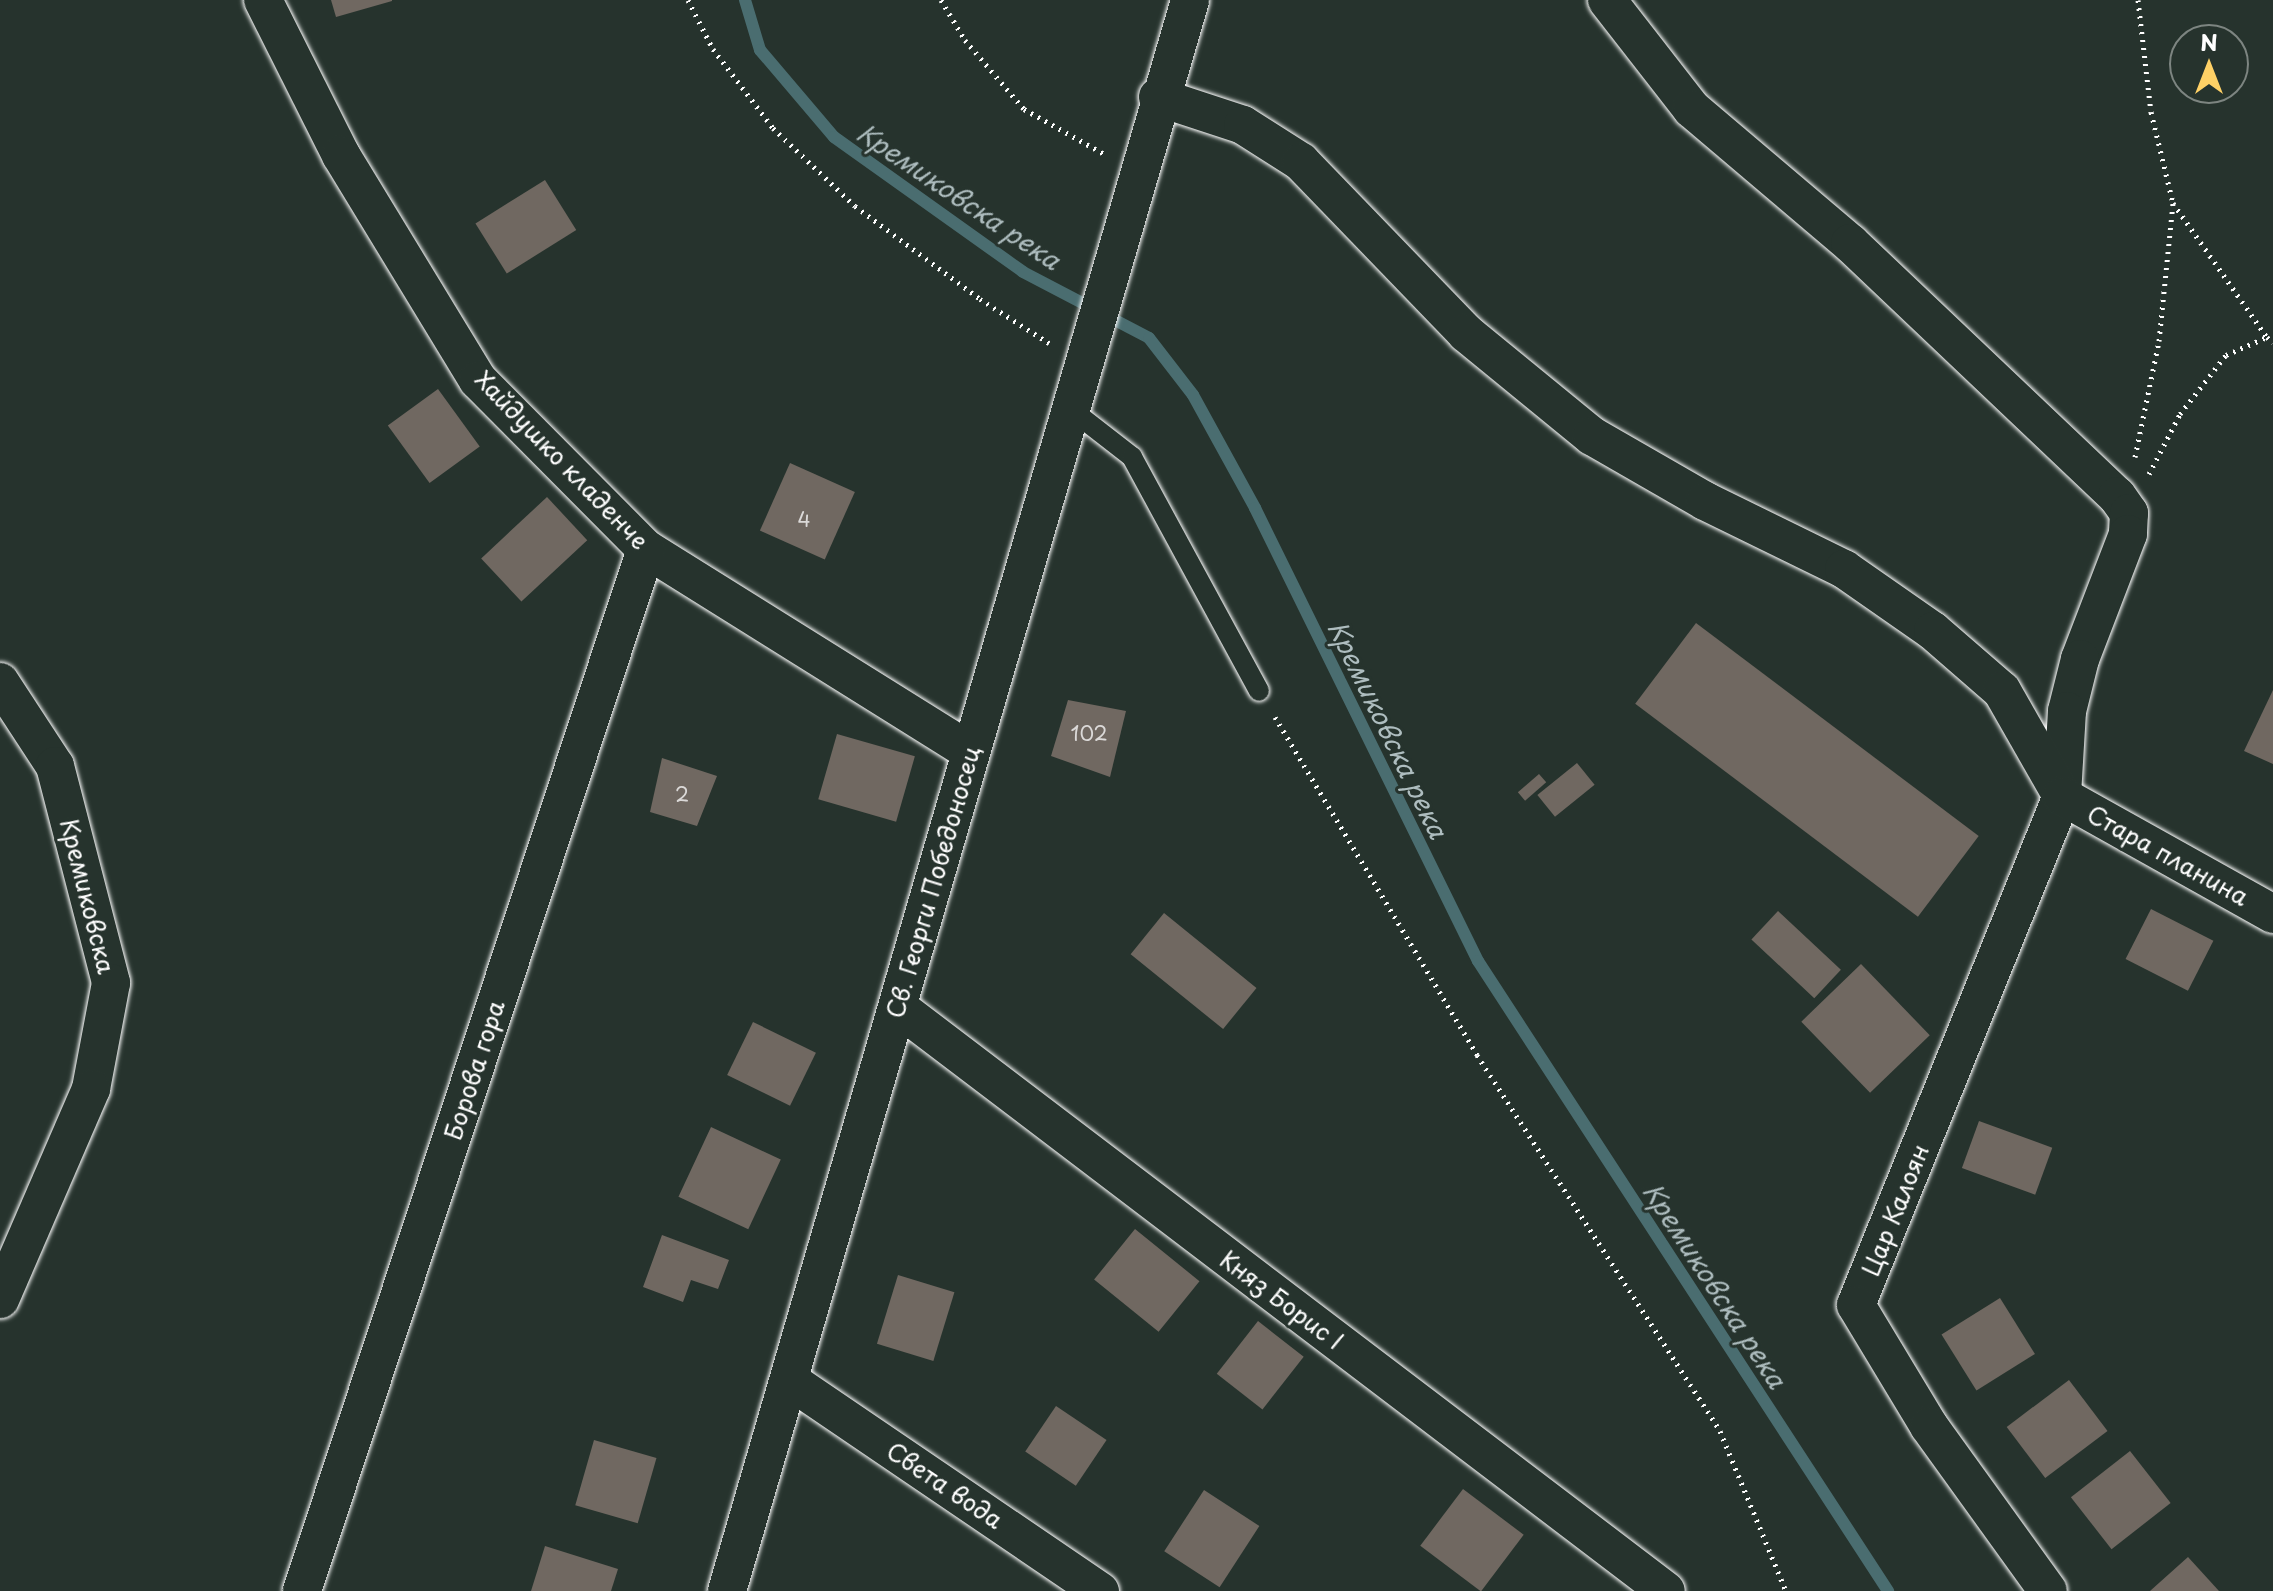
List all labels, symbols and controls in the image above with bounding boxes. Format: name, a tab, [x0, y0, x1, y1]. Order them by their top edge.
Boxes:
north arrow	[2169, 24, 2249, 104]
text: N	[2200, 25, 2218, 58]
water label: Кремиковска река	[850, 115, 1068, 277]
street label: Хайдушко кладенче	[469, 364, 655, 556]
house number: 4	[797, 507, 811, 531]
water label: Кремиковска река	[1321, 613, 1455, 845]
house number: 102	[1070, 721, 1108, 745]
street label: Св. Георги Победоносец	[880, 742, 986, 1022]
house number: 2	[675, 782, 689, 806]
street label: Стара планина	[2082, 799, 2254, 911]
street label: Кремиковска	[55, 815, 121, 977]
street label: Борова гора	[438, 996, 510, 1144]
street label: Цар Калоян	[1855, 1139, 1935, 1281]
water label: Кремиковска река	[1636, 1175, 1794, 1395]
street label: Княз Борис I	[1215, 1244, 1349, 1356]
street label: Света вода	[881, 1436, 1009, 1534]

